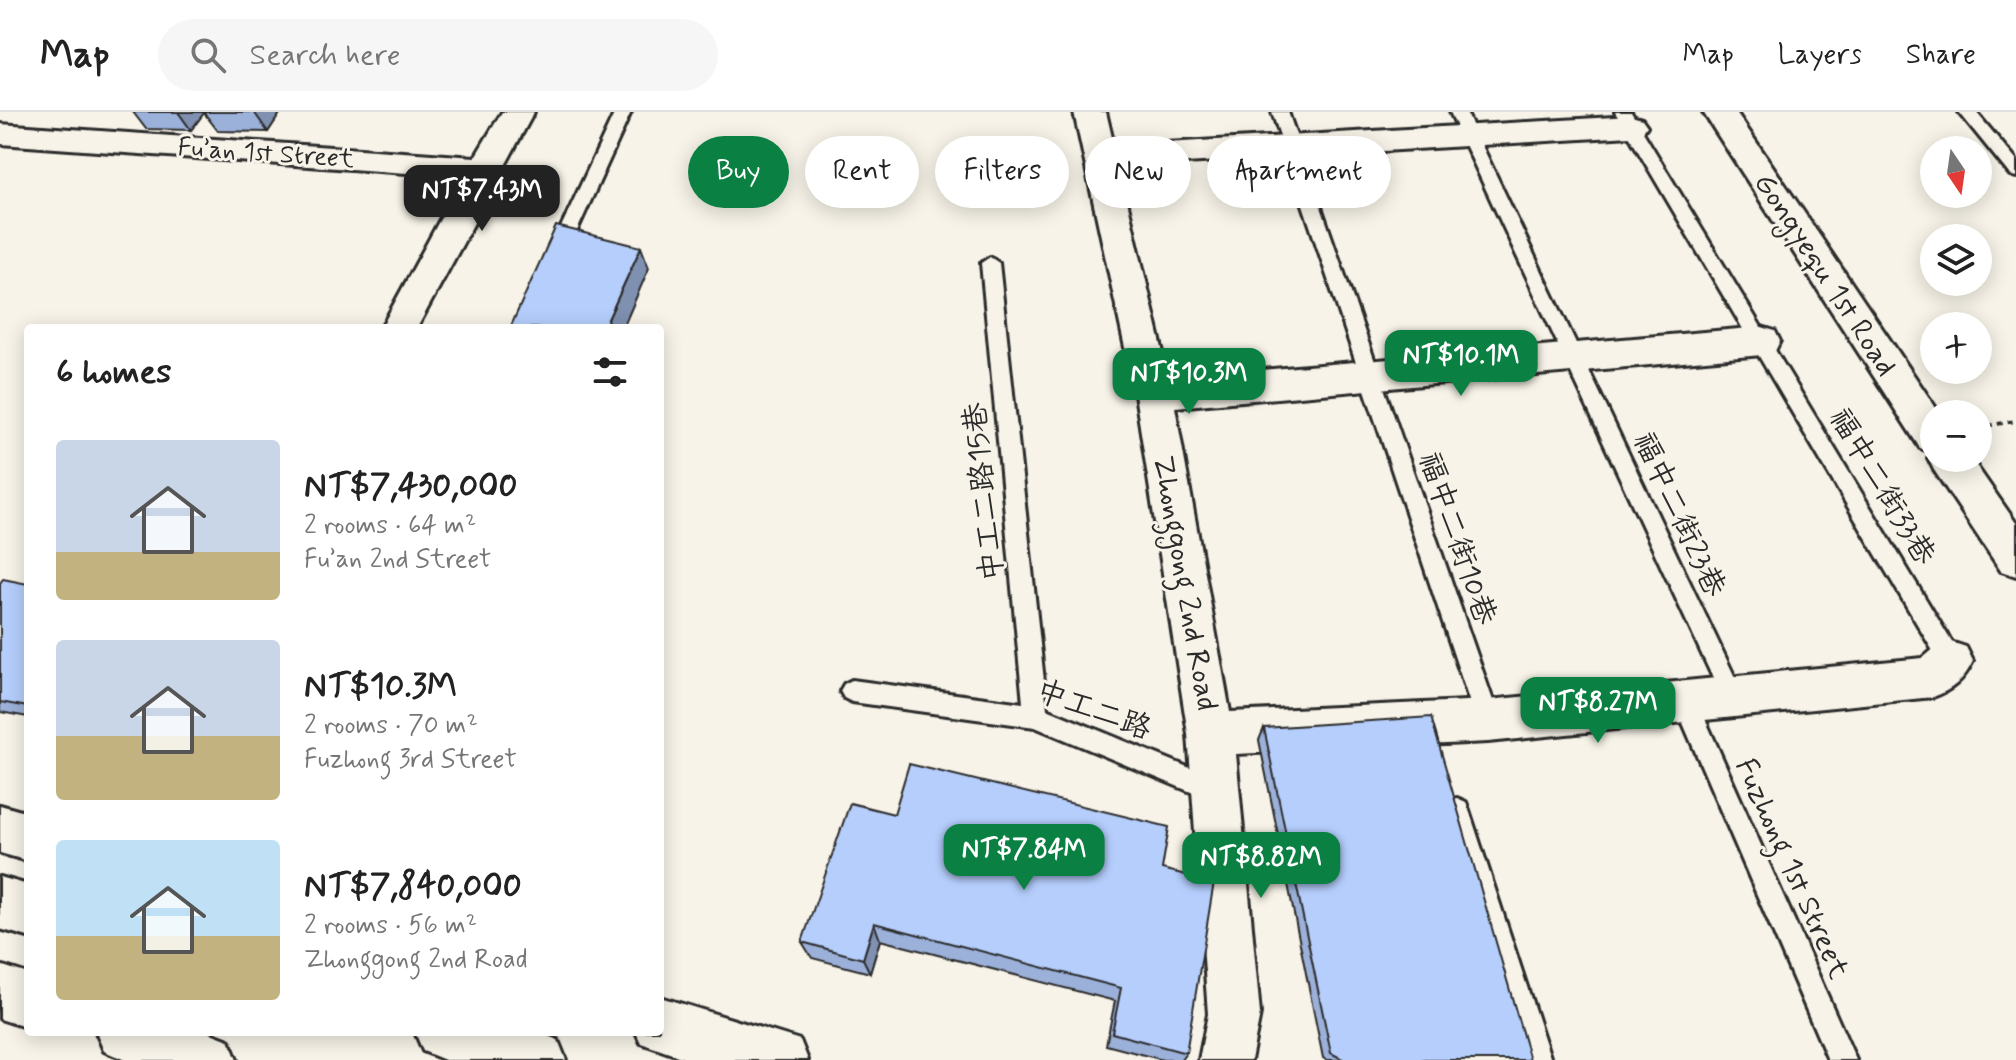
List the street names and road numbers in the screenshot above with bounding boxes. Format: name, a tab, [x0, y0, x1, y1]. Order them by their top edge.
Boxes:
street label: Fu’an 1st Street	[177, 131, 355, 177]
street label: Gongyequ 1st Road	[1743, 166, 1905, 385]
street label: 中工二路15巷	[956, 401, 1013, 583]
street label: 福中二街33巷	[1820, 401, 1944, 572]
street label: 福中二街23巷	[1623, 426, 1734, 603]
street label: 福中二街10巷	[1409, 447, 1504, 630]
street label: Zhonggong 2nd Road	[1140, 453, 1226, 714]
street label: 中工二路	[1030, 672, 1157, 749]
street label: Fuzhong 1st Street	[1723, 752, 1858, 987]

